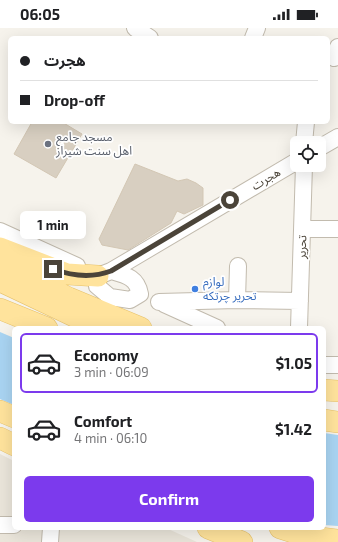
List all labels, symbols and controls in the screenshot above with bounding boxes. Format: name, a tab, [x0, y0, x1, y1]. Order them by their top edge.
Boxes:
text: 06:05	[20, 5, 60, 23]
text: هجرت	[44, 51, 86, 69]
text: Drop-off	[44, 91, 105, 109]
place label: مسجد جامع اهل سنت شیراز	[55, 129, 132, 158]
map controls	[290, 136, 326, 172]
button: locate	[290, 136, 326, 172]
marker: مسجد جامع اهل سنت شیراز	[43, 139, 53, 149]
street label: هجرت	[249, 164, 283, 193]
route start	[221, 191, 239, 209]
callout: 1 min	[20, 211, 86, 239]
text: 1 min	[37, 217, 69, 233]
street label: تحریر	[294, 234, 309, 260]
route end	[44, 260, 62, 278]
place label: لوازم تحریر چرتکه	[203, 274, 257, 304]
marker: لوازم تحریر چرتکه	[190, 284, 200, 294]
icon: car	[26, 345, 62, 381]
text: Economy	[74, 346, 139, 364]
text: $1.05	[275, 354, 312, 372]
text: 3 min · 06:09	[74, 364, 149, 380]
icon: car	[26, 411, 62, 447]
text: Comfort	[74, 412, 132, 430]
text: $1.42	[275, 420, 312, 438]
text: 4 min · 06:10	[74, 430, 147, 446]
button: Confirm	[24, 476, 314, 522]

